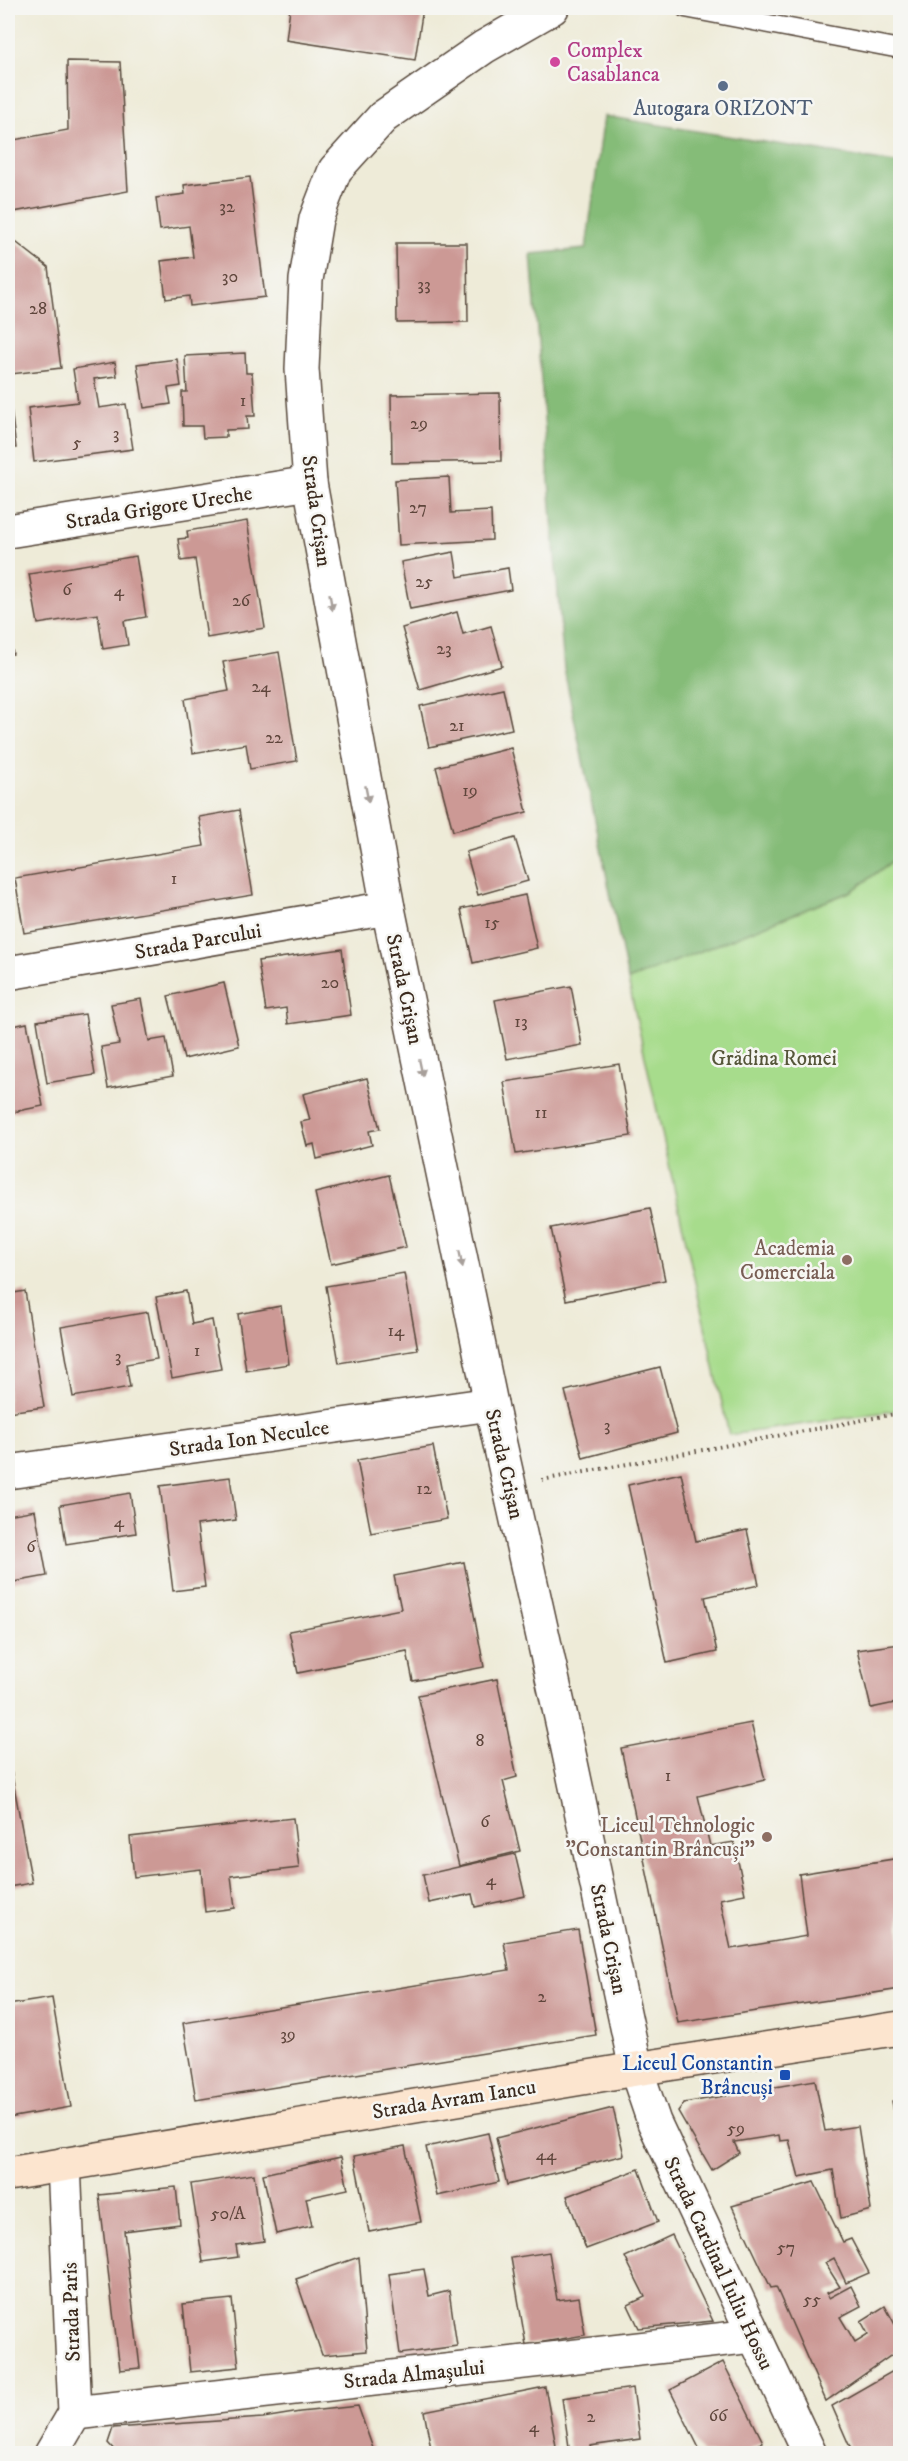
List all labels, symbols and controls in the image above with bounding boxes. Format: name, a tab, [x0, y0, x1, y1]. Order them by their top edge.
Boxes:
place label: Complex Casablanca	[567, 38, 660, 88]
marker: Complex Casablanca	[548, 55, 562, 69]
marker: Autogara ORIZONT	[716, 79, 730, 93]
place label: Autogara ORIZONT	[633, 96, 813, 122]
house number: 32	[219, 196, 235, 218]
house number: 30	[222, 266, 238, 288]
house number: 33	[417, 274, 431, 296]
house number: 28	[29, 298, 47, 320]
house number: 1	[240, 390, 246, 412]
house number: 29	[410, 413, 428, 435]
house number: 3	[113, 423, 119, 445]
house number: 5	[73, 432, 82, 454]
street label: Strada Crișan	[295, 454, 337, 569]
street label: Strada Grigore Ureche	[64, 480, 255, 536]
house number: 27	[409, 497, 427, 519]
house number: 25	[415, 571, 433, 593]
house number: 6	[62, 579, 72, 601]
house number: 4	[114, 580, 125, 602]
house number: 26	[232, 590, 251, 612]
one-way arrow	[327, 593, 336, 612]
house number: 23	[436, 638, 452, 660]
house number: 24	[251, 676, 271, 698]
house number: 21	[449, 715, 465, 737]
house number: 22	[265, 727, 283, 749]
house number: 19	[462, 780, 478, 802]
one-way arrow	[363, 785, 372, 804]
house number: 1	[171, 868, 177, 890]
house number: 15	[484, 912, 500, 934]
street label: Strada Parcului	[133, 918, 264, 966]
street label: Strada Crișan	[380, 932, 428, 1047]
house number: 20	[321, 972, 339, 994]
house number: 13	[514, 1011, 528, 1033]
park label: Grădina Romei	[711, 1046, 837, 1072]
one-way arrow	[417, 1058, 426, 1077]
house number: 11	[534, 1102, 548, 1124]
place label: Academia Comerciala	[740, 1236, 835, 1286]
one-way arrow	[456, 1249, 466, 1268]
marker: Academia Comerciala	[840, 1253, 854, 1267]
house number: 14	[388, 1320, 405, 1342]
house number: 1	[194, 1340, 200, 1362]
house number: 3	[115, 1346, 121, 1368]
street label: Strada Crișan	[479, 1407, 529, 1522]
street label: Strada Ion Neculce	[168, 1415, 331, 1463]
house number: 3	[604, 1415, 610, 1437]
house number: 12	[416, 1478, 432, 1500]
house number: 4	[114, 1511, 125, 1533]
house number: 6	[26, 1536, 36, 1558]
house number: 8	[475, 1730, 485, 1752]
house number: 1	[665, 1765, 671, 1787]
house number: 6	[480, 1811, 490, 1833]
place label: Liceul Tehnologic "Constantin Brâncuși"	[565, 1813, 755, 1863]
marker: Liceul Tehnologic "Constantin Brâncuși"	[760, 1830, 774, 1844]
house number: 4	[486, 1869, 497, 1891]
street label: Strada Crișan	[584, 1882, 632, 1997]
house number: 2	[538, 1986, 547, 2008]
house number: 39	[280, 2024, 296, 2046]
place label: Liceul Constantin Brâncuși	[622, 2051, 773, 2101]
marker: Liceul Constantin Brâncuși	[778, 2068, 792, 2082]
street label: Strada Avram Iancu	[371, 2074, 538, 2126]
house number: 59	[727, 2118, 745, 2140]
house number: 44	[536, 2144, 557, 2166]
street label: Strada Cardinal Iuliu Hossu	[657, 2153, 779, 2374]
house number: 50/A	[211, 2203, 246, 2225]
house number: 57	[777, 2237, 795, 2259]
street label: Strada Paris	[57, 2262, 87, 2362]
house number: 55	[803, 2289, 821, 2311]
street label: Strada Almașului	[342, 2355, 486, 2395]
house number: 66	[709, 2405, 728, 2427]
house number: 2	[587, 2406, 596, 2428]
house number: 4	[529, 2416, 540, 2438]

